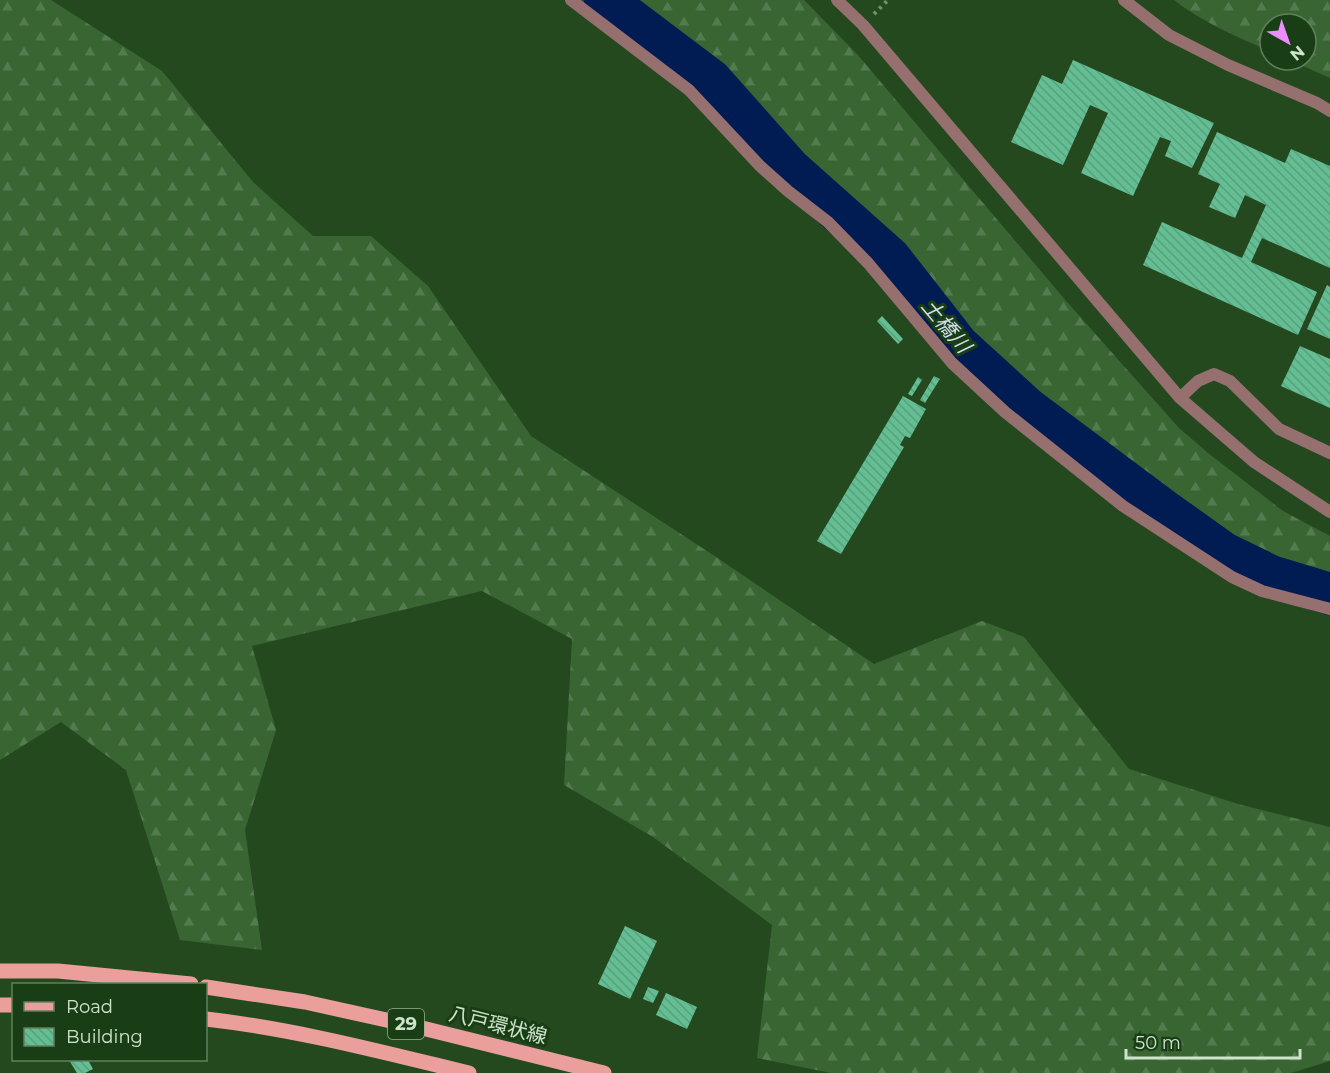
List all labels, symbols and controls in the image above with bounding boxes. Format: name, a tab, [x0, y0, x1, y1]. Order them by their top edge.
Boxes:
north arrow	[1258, 12, 1318, 72]
text: N	[1286, 42, 1308, 65]
water label: 土橋川	[917, 294, 977, 359]
legend	[12, 983, 207, 1061]
text: Road	[66, 996, 113, 1018]
street label: 八戸環状線	[447, 1001, 549, 1049]
road number: 29	[388, 1009, 424, 1039]
scale bar	[1126, 1022, 1300, 1060]
text: Building	[66, 1026, 143, 1048]
text: 50 m	[1135, 1032, 1181, 1054]

